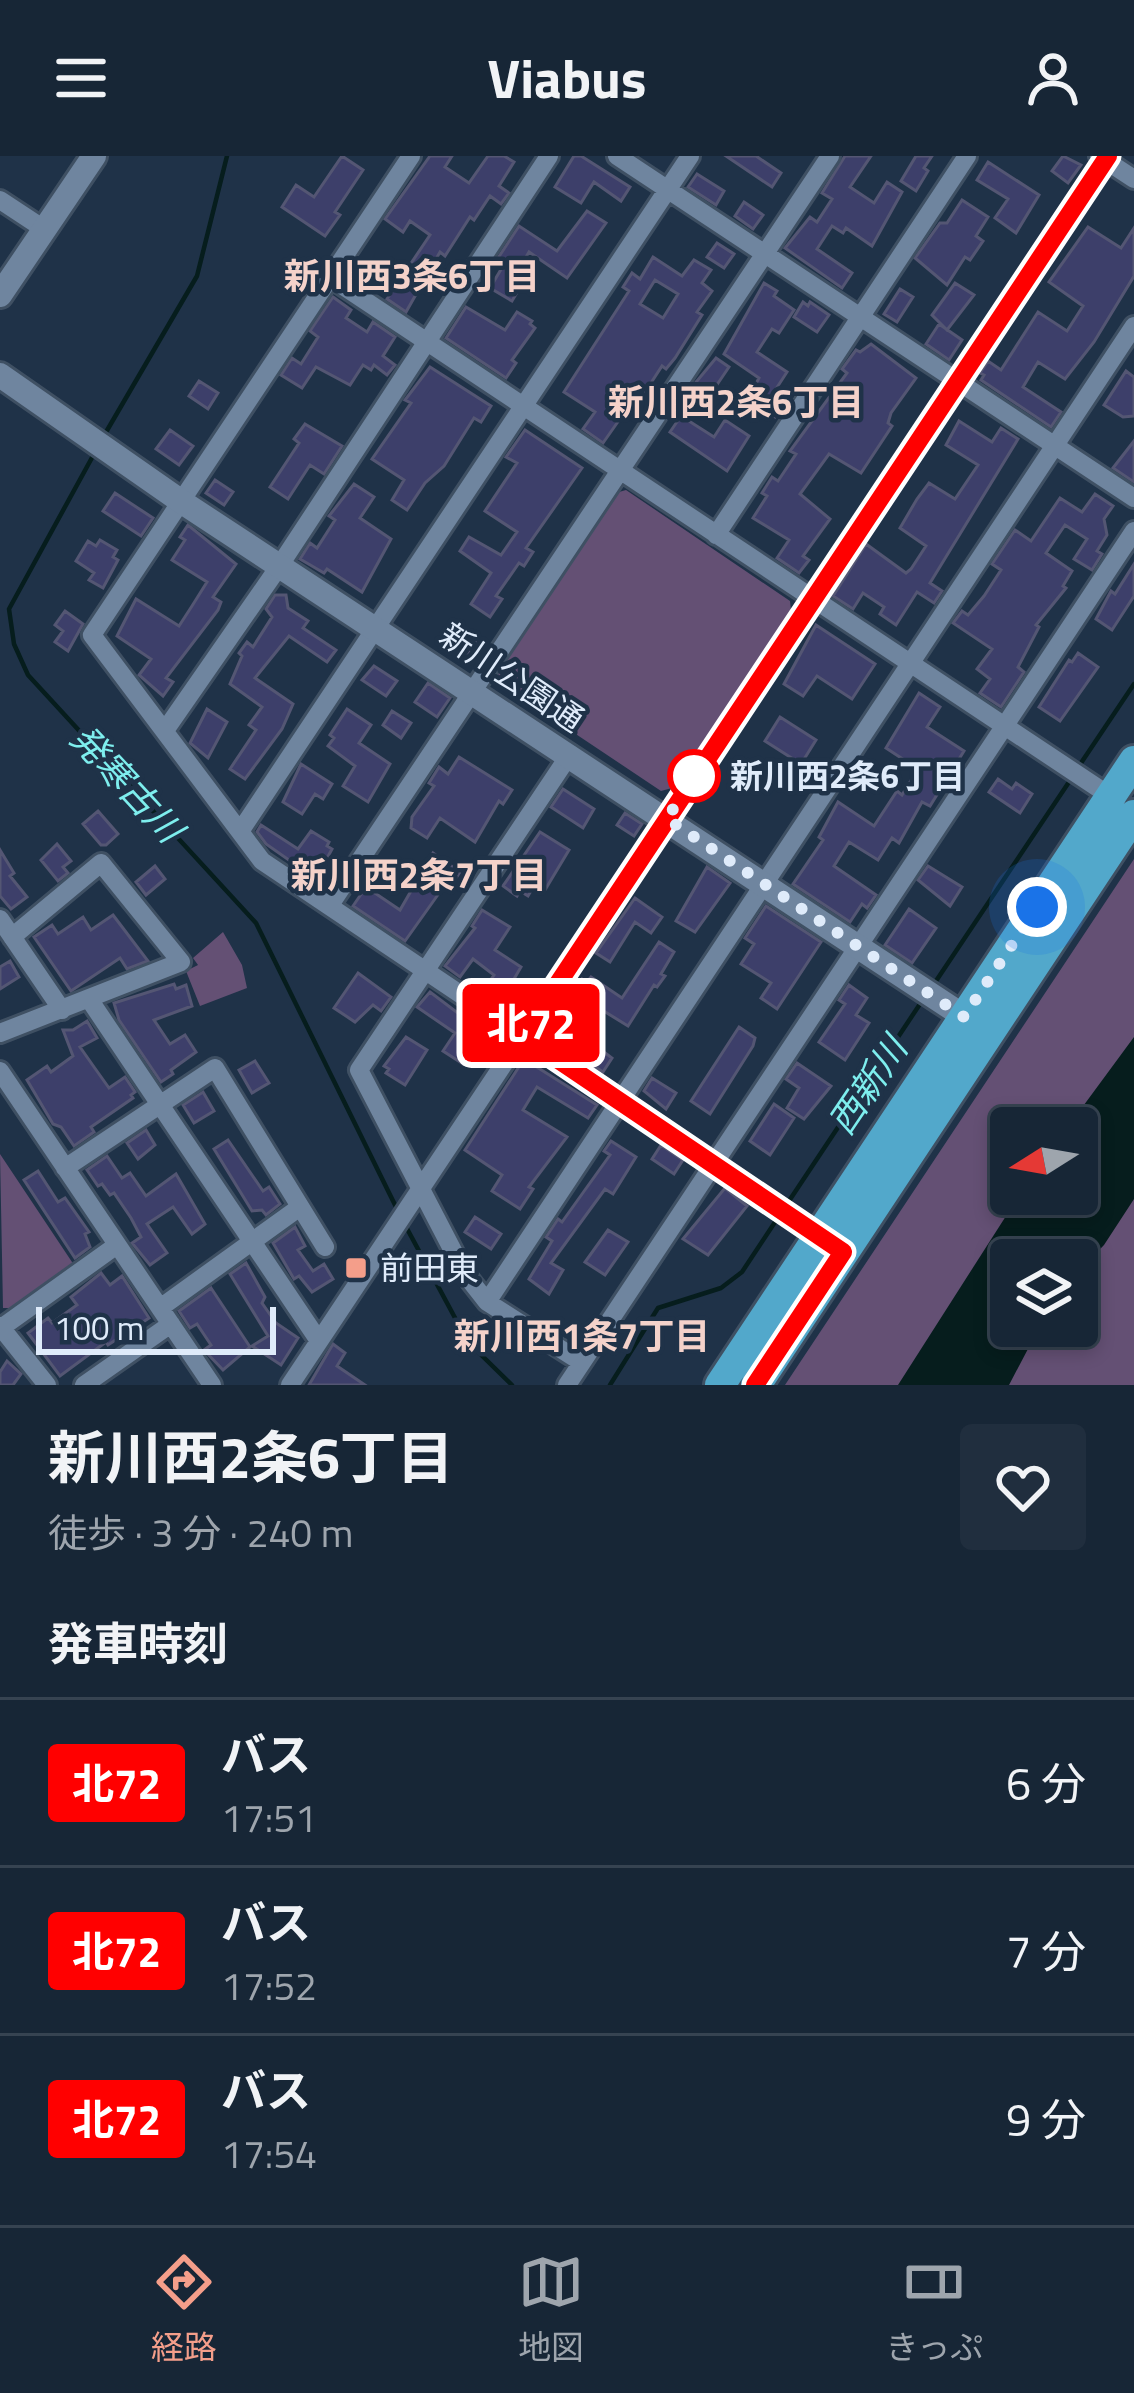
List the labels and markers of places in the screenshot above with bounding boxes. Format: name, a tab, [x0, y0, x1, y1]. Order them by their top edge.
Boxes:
marker: 新川西2条6丁目	[669, 751, 719, 801]
place label: 新川西2条6丁目	[730, 751, 965, 801]
place label: 前田東	[380, 1243, 479, 1293]
marker: 前田東	[343, 1255, 369, 1281]

